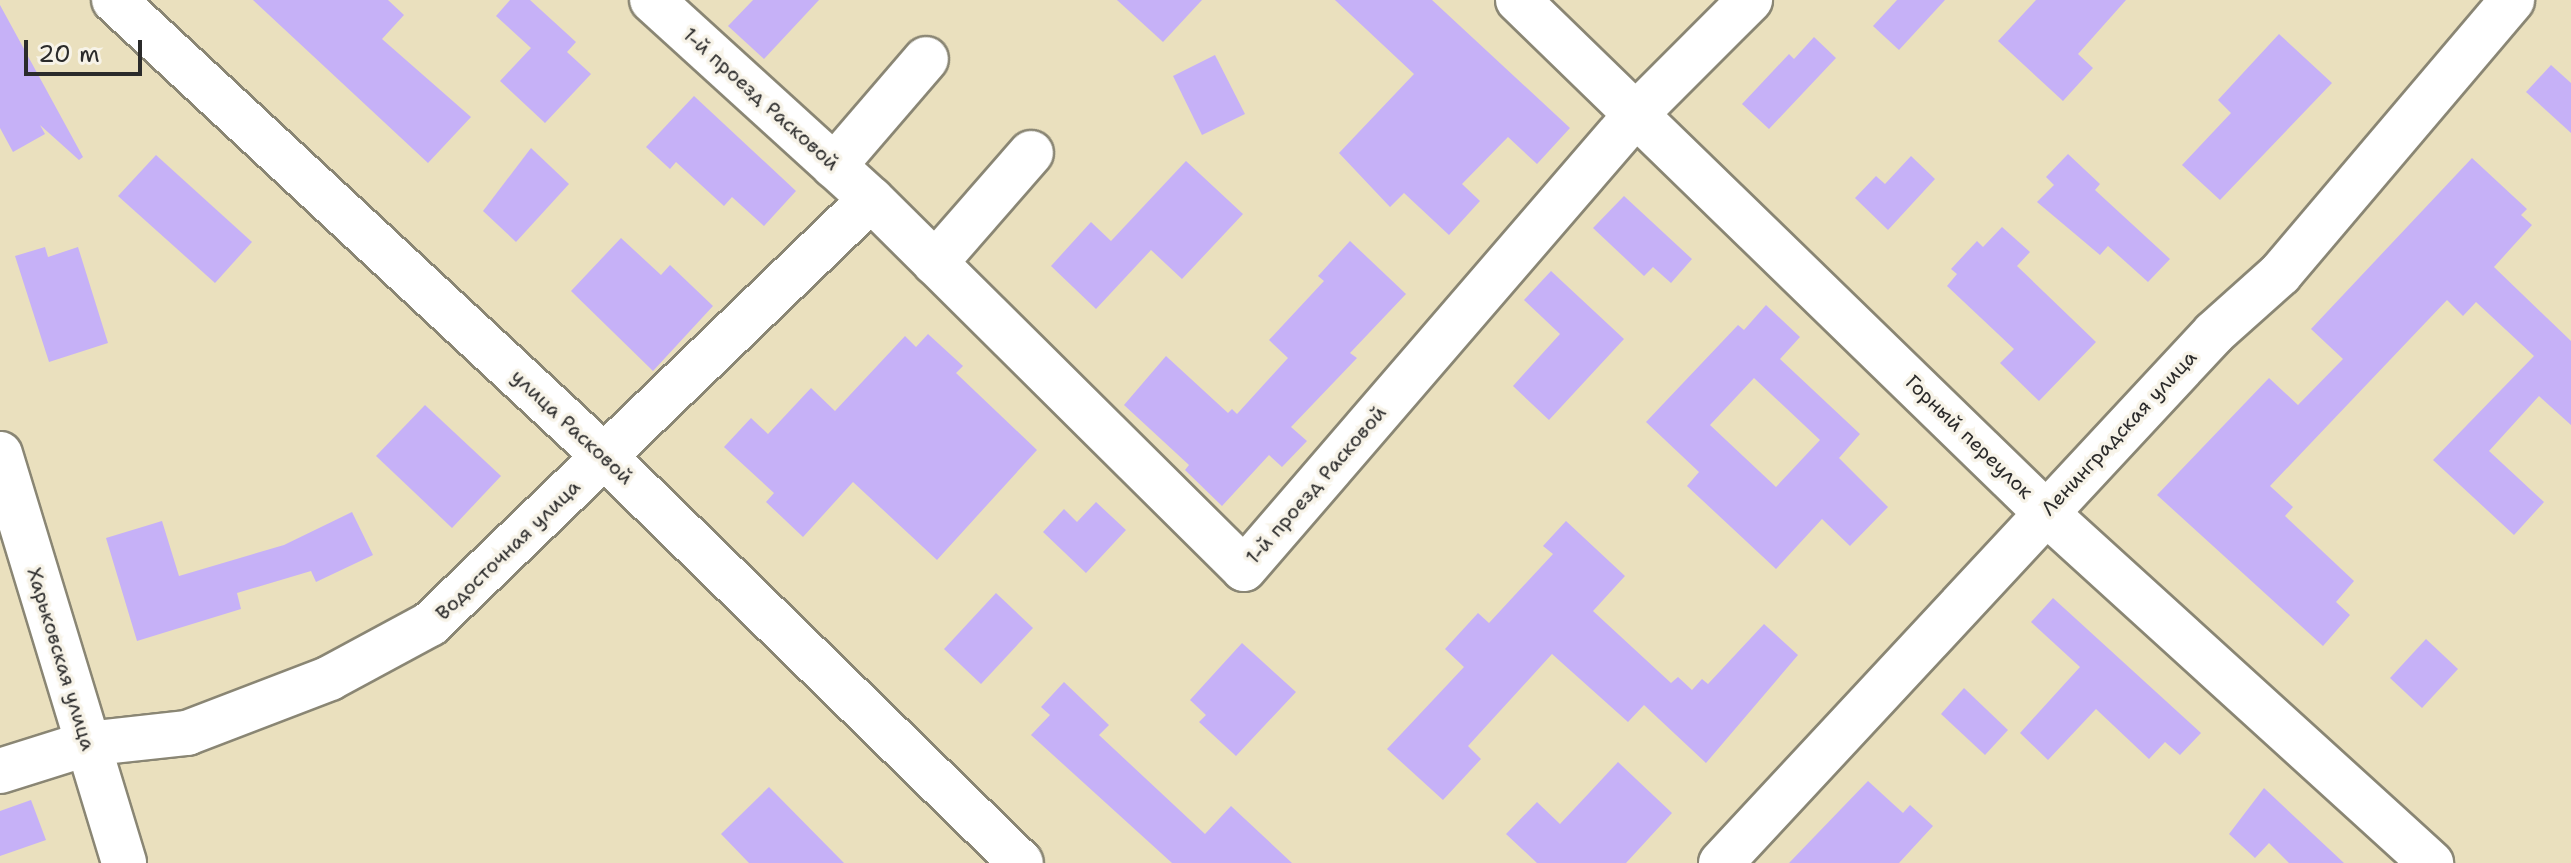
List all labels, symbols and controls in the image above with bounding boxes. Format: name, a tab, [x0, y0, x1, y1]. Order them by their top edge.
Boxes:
street label: 1-й проезд Расковой	[678, 23, 844, 175]
scale bar	[28, 24, 146, 74]
text: 20 m	[38, 38, 100, 70]
street label: Ленинградская улица	[2036, 346, 2202, 520]
street label: улица Расковой	[506, 364, 638, 490]
street label: Горный переулок	[1900, 370, 2038, 504]
street label: 1-й проезд Расковой	[1241, 401, 1391, 569]
street label: Водосточная улица	[431, 475, 585, 625]
street label: Харьковская улица	[22, 565, 100, 753]

